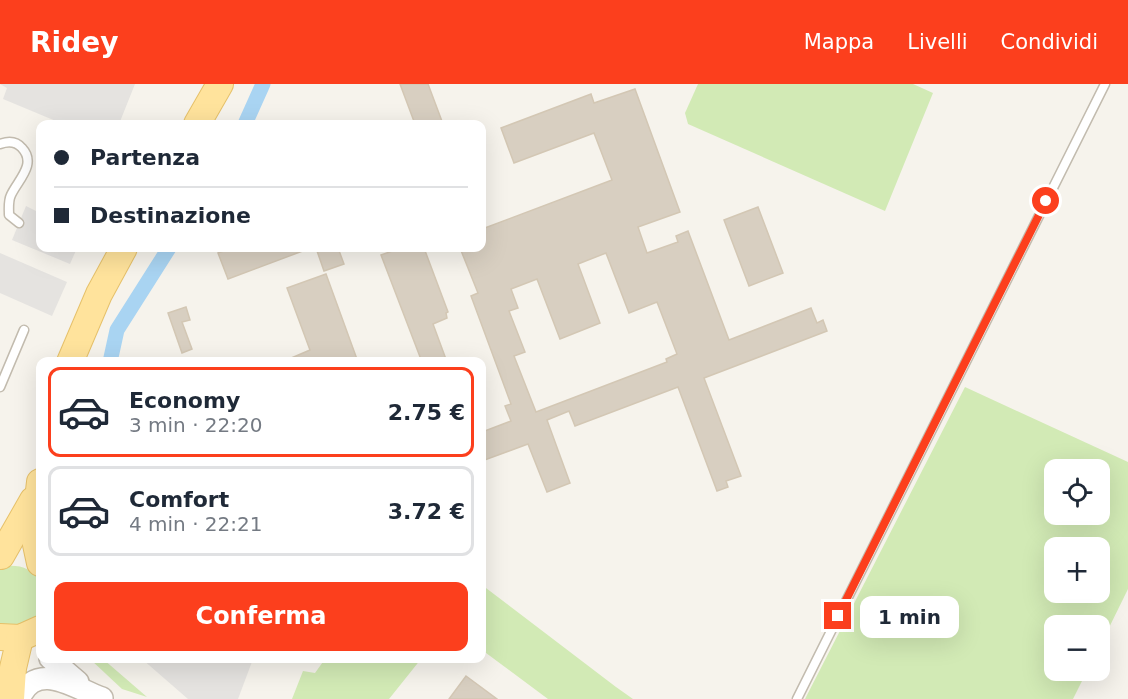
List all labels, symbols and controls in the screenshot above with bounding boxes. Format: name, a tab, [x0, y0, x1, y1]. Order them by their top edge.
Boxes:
text: Ridey	[30, 26, 118, 59]
text: Mappa	[804, 30, 874, 54]
text: Livelli	[907, 30, 968, 54]
text: Condividi	[1001, 30, 1098, 54]
text: Partenza	[90, 145, 200, 170]
route start	[1032, 187, 1059, 214]
text: Destinazione	[90, 203, 251, 228]
icon: car	[57, 385, 111, 439]
text: Economy	[129, 388, 240, 413]
text: 2.75 €	[388, 400, 465, 425]
text: 3 min · 22:20	[129, 413, 263, 437]
map controls	[1044, 459, 1110, 681]
button: locate	[1044, 459, 1110, 525]
icon: car	[57, 484, 111, 538]
text: Comfort	[129, 487, 229, 512]
text: 3.72 €	[388, 499, 465, 524]
text: 4 min · 22:21	[129, 512, 263, 536]
button: +	[1044, 537, 1110, 603]
button: Conferma	[54, 582, 468, 651]
callout: 1 min	[859, 595, 958, 637]
route end	[824, 602, 851, 629]
text: 1 min	[878, 605, 941, 629]
button: −	[1044, 615, 1110, 681]

